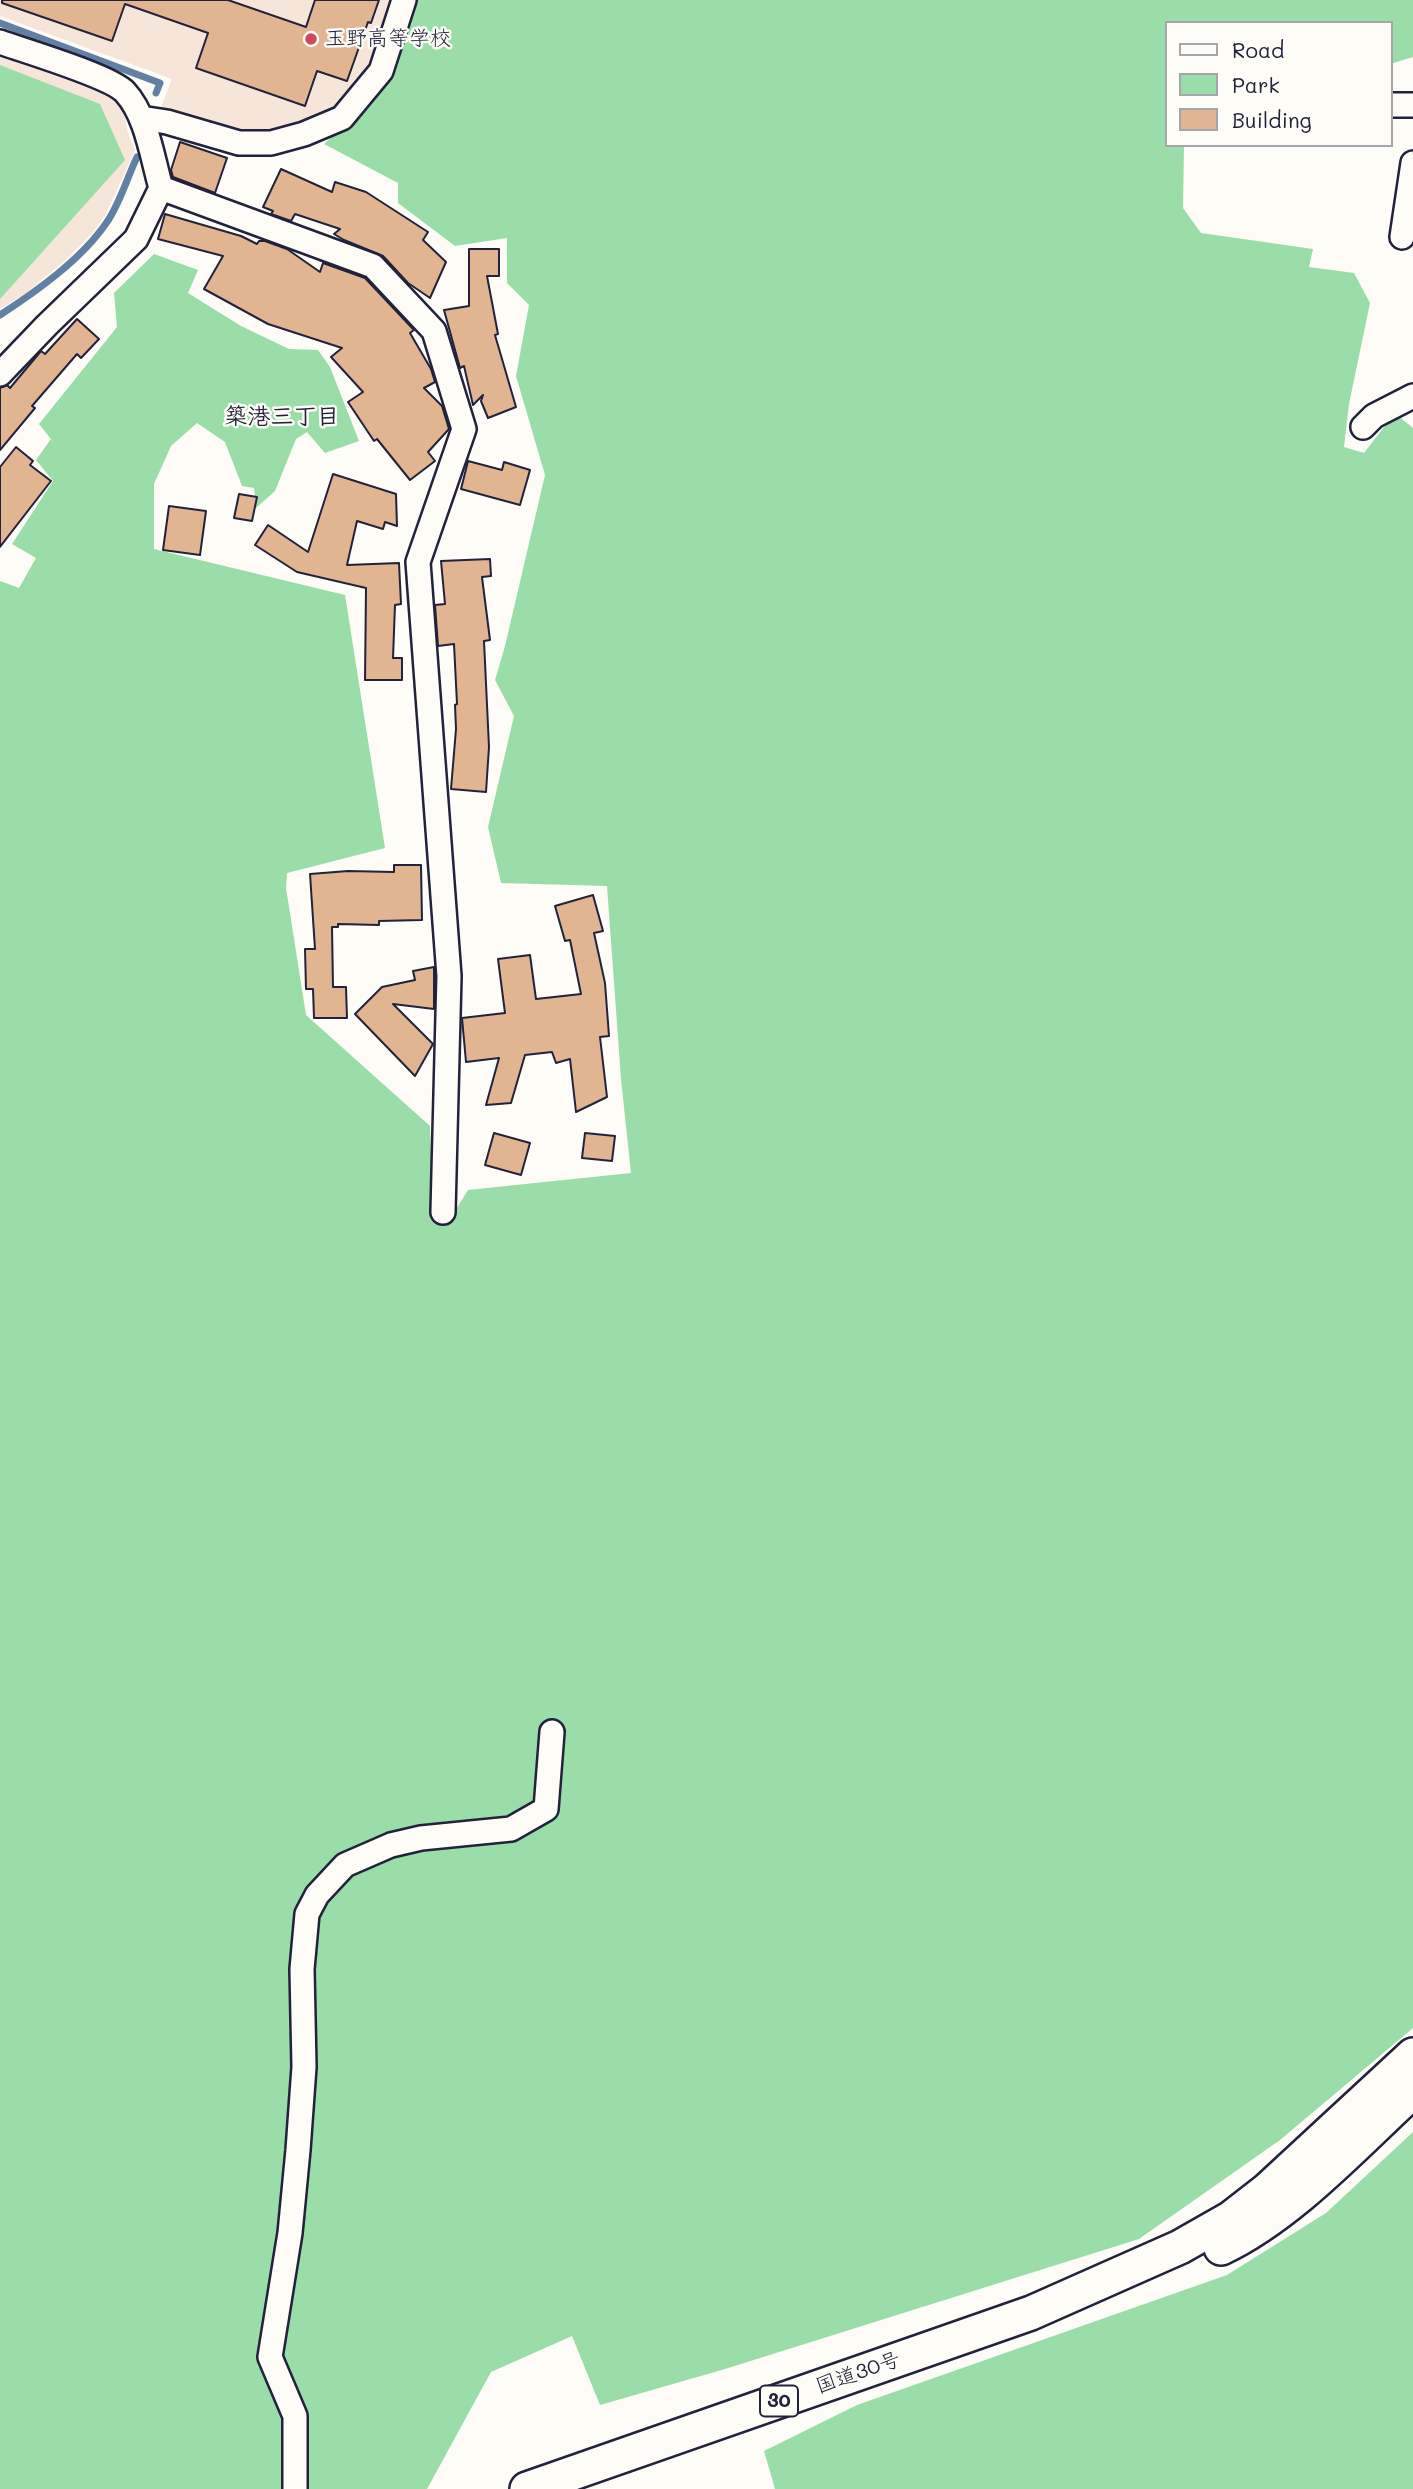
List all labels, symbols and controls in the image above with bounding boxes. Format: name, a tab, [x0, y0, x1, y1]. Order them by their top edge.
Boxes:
legend	[1164, 21, 1392, 147]
place label: 玉野高等学校	[325, 26, 451, 52]
marker: 玉野高等学校	[303, 31, 319, 47]
text: Road	[1232, 36, 1284, 63]
text: Park	[1232, 71, 1280, 98]
text: Building	[1232, 106, 1312, 133]
district label: 築港三丁目	[225, 403, 339, 431]
street label: 国道30号	[812, 2347, 904, 2399]
road number: 30	[760, 2386, 798, 2416]

